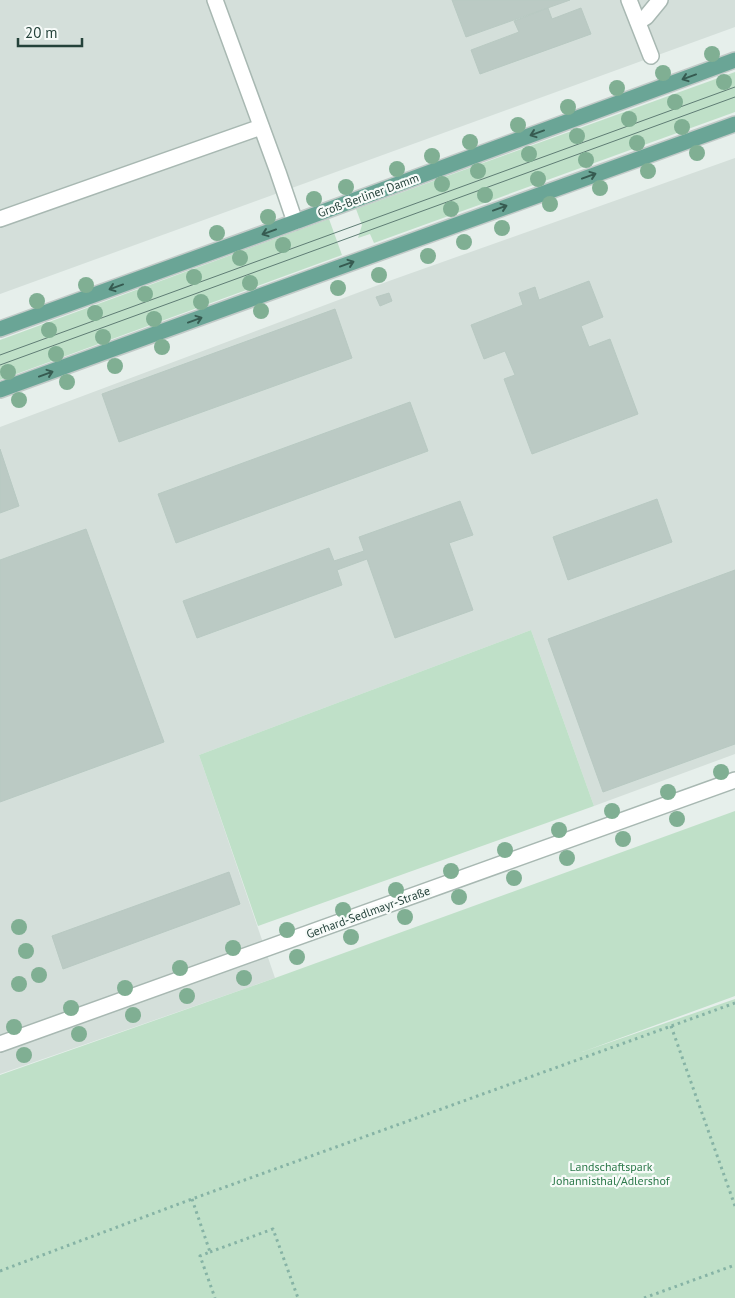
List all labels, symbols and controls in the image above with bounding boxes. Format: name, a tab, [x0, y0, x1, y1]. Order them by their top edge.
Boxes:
scale bar	[18, 15, 81, 47]
text: 20 m	[25, 23, 58, 42]
one-way arrow	[682, 73, 697, 82]
one-way arrow	[529, 129, 545, 138]
street label: Groß-Berliner Damm	[315, 170, 421, 220]
one-way arrow	[581, 171, 596, 180]
one-way arrow	[492, 203, 507, 212]
one-way arrow	[262, 228, 277, 237]
one-way arrow	[339, 259, 355, 268]
one-way arrow	[109, 283, 125, 292]
one-way arrow	[186, 315, 202, 324]
one-way arrow	[38, 369, 53, 378]
street label: Gerhard-Sedlmayr-Straße	[304, 883, 432, 941]
park label: Landschaftspark Johannisthal/Adlershof	[551, 1159, 671, 1188]

